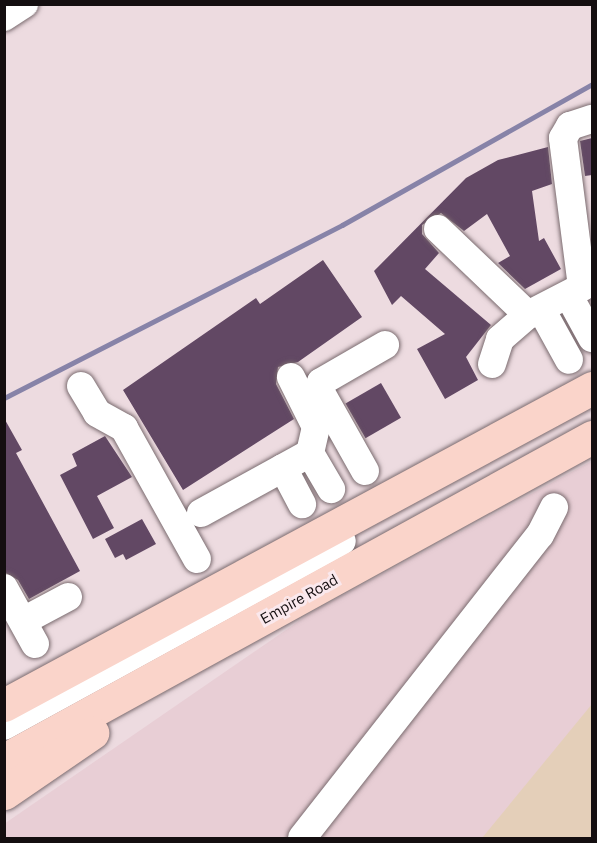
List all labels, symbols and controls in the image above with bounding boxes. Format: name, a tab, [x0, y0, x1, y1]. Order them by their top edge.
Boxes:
street label: Empire Road	[257, 570, 341, 628]

